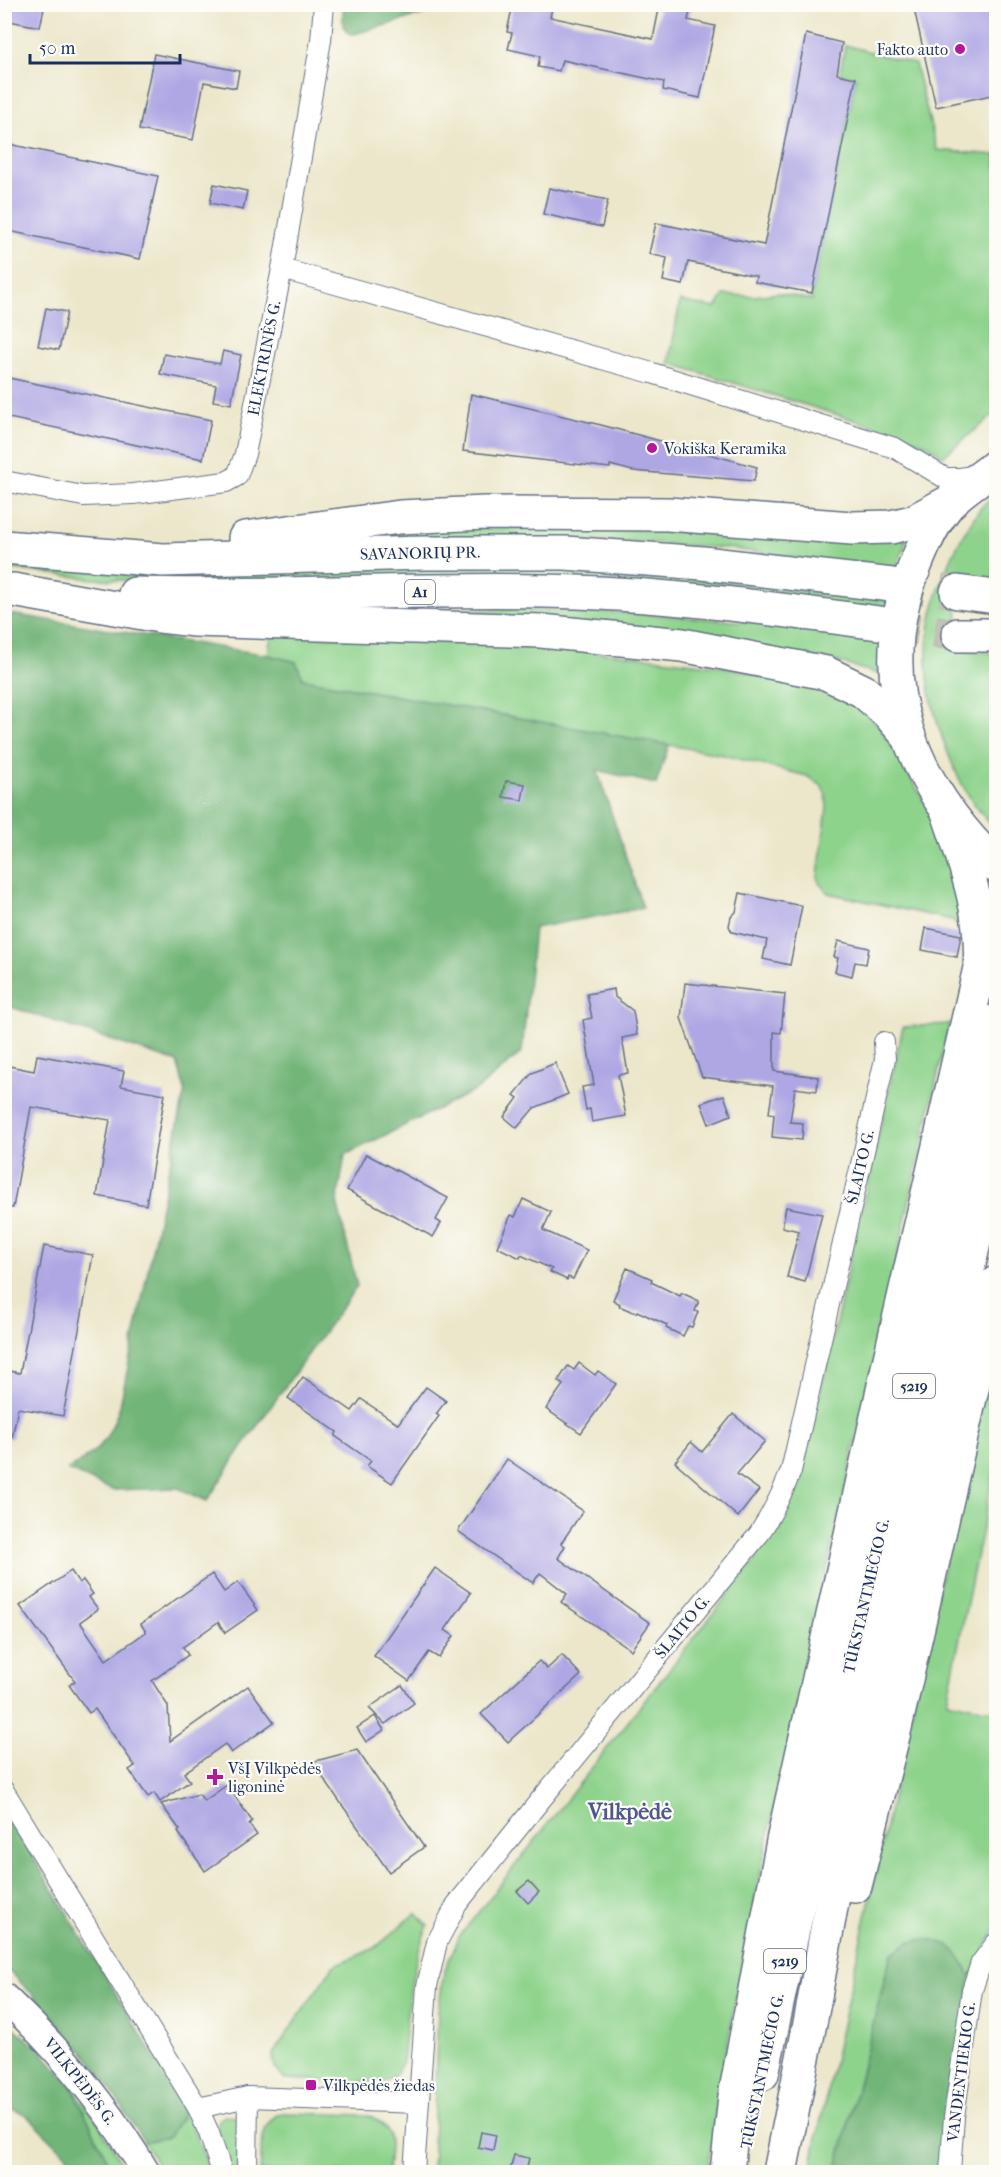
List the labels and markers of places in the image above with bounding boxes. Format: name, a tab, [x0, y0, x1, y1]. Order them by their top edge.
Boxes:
place label: Fakto auto	[876, 40, 948, 59]
marker: Fakto auto	[953, 42, 967, 56]
place label: Vokiška Keramika	[663, 439, 787, 458]
marker: Vokiška Keramika	[645, 441, 659, 455]
place label: VšĮ Vilkpėdės ligoninė	[227, 1759, 321, 1796]
marker: VšĮ Vilkpėdės ligoninė	[206, 1768, 224, 1786]
place label: Vilkpėdės žiedas	[322, 2076, 435, 2095]
marker: Vilkpėdės žiedas	[304, 2078, 318, 2092]

